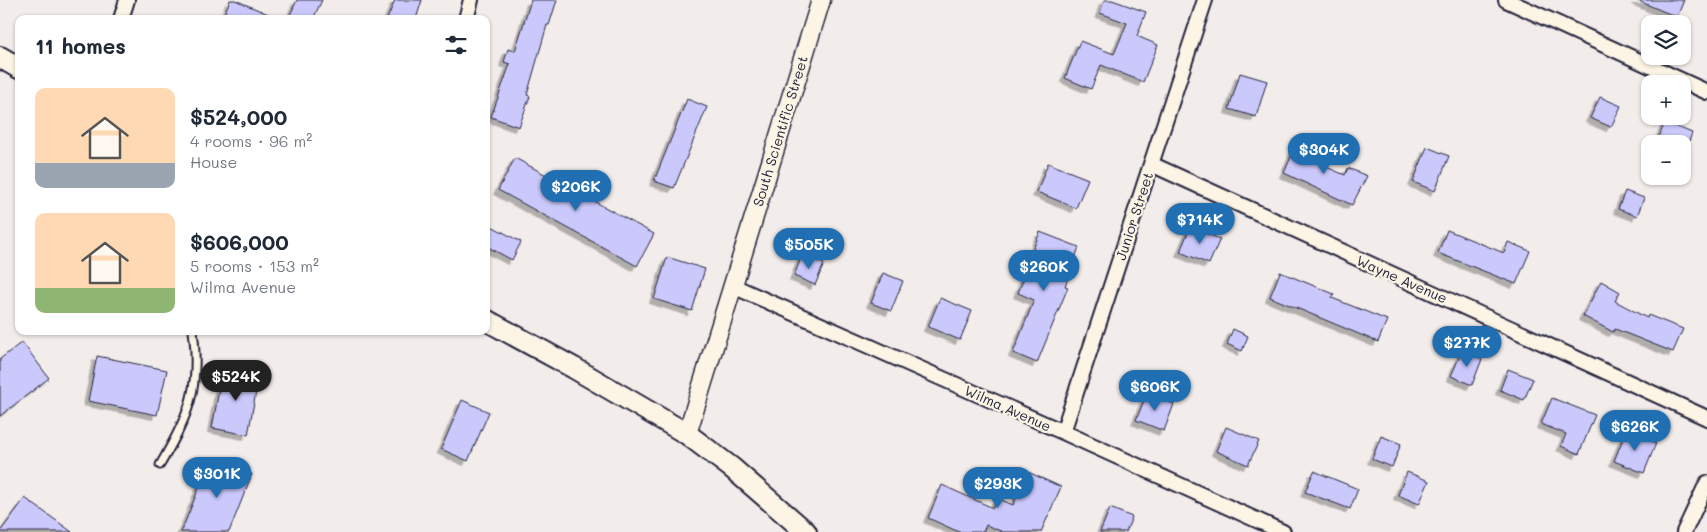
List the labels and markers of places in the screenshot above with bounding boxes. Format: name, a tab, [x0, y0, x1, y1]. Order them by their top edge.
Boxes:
pin: $304K	[1289, 132, 1359, 175]
pin: $206K	[541, 170, 611, 212]
pin: $714K	[1165, 202, 1235, 245]
pin: $505K	[774, 228, 844, 270]
pin: $260K	[1009, 250, 1079, 292]
pin: $277K	[1432, 326, 1502, 368]
pin: $524K	[201, 360, 271, 402]
pin: $606K	[1120, 370, 1190, 412]
pin: $626K	[1600, 410, 1670, 452]
pin: $301K	[182, 456, 252, 499]
pin: $293K	[963, 466, 1033, 509]

